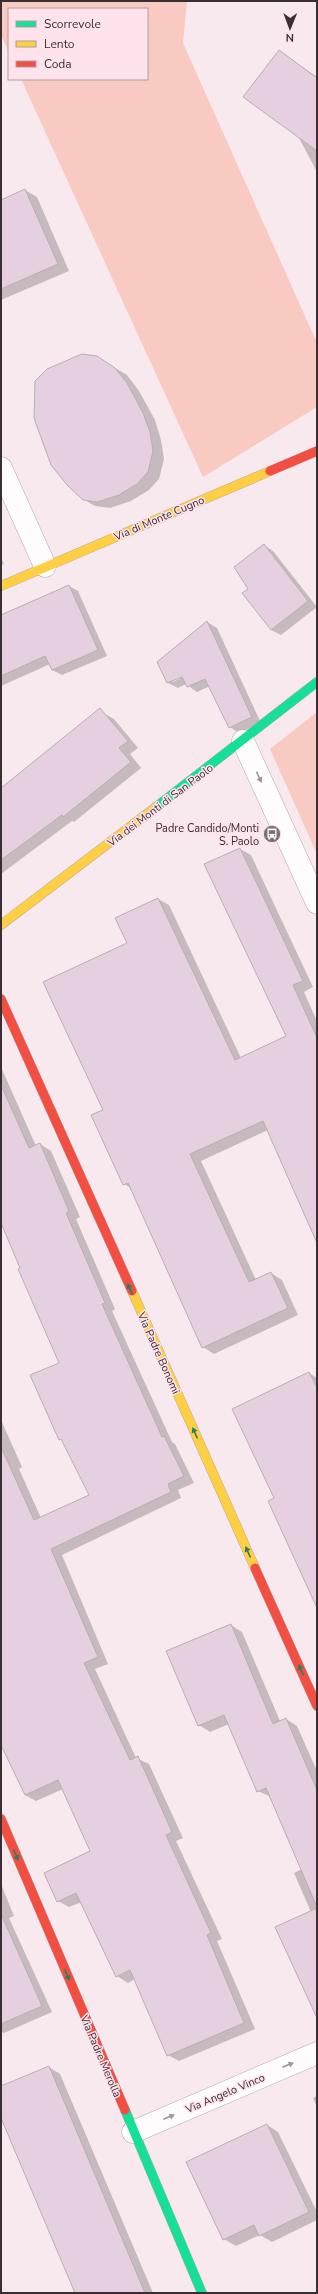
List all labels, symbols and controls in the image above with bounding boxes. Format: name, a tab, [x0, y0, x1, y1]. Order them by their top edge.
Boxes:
legend	[8, 8, 148, 80]
north arrow	[270, 8, 310, 48]
text: Scorrevole	[44, 16, 101, 32]
text: N	[286, 30, 294, 45]
text: Lento	[44, 36, 75, 52]
text: Coda	[44, 56, 72, 72]
street label: Via di Monte Cugno	[111, 493, 207, 545]
street label: Via dei Monti di San Paolo	[104, 761, 216, 851]
one-way arrow	[256, 771, 262, 782]
place label: Padre Candido/Monti S. Paolo	[155, 821, 259, 849]
bus stop icon: Padre Candido/Monti S. Paolo	[262, 824, 282, 844]
one-way arrow	[127, 1282, 133, 1294]
street label: Via Padre Bonomi	[133, 1309, 183, 1397]
one-way arrow	[192, 1428, 198, 1439]
one-way arrow	[245, 1546, 251, 1557]
one-way arrow	[298, 1665, 304, 1676]
one-way arrow	[13, 1849, 19, 1860]
one-way arrow	[64, 1969, 70, 1981]
street label: Via Padre Merolla	[76, 2012, 125, 2100]
one-way arrow	[282, 2062, 294, 2069]
street label: Via Angelo Vinco	[182, 2070, 267, 2117]
one-way arrow	[163, 2114, 174, 2120]

